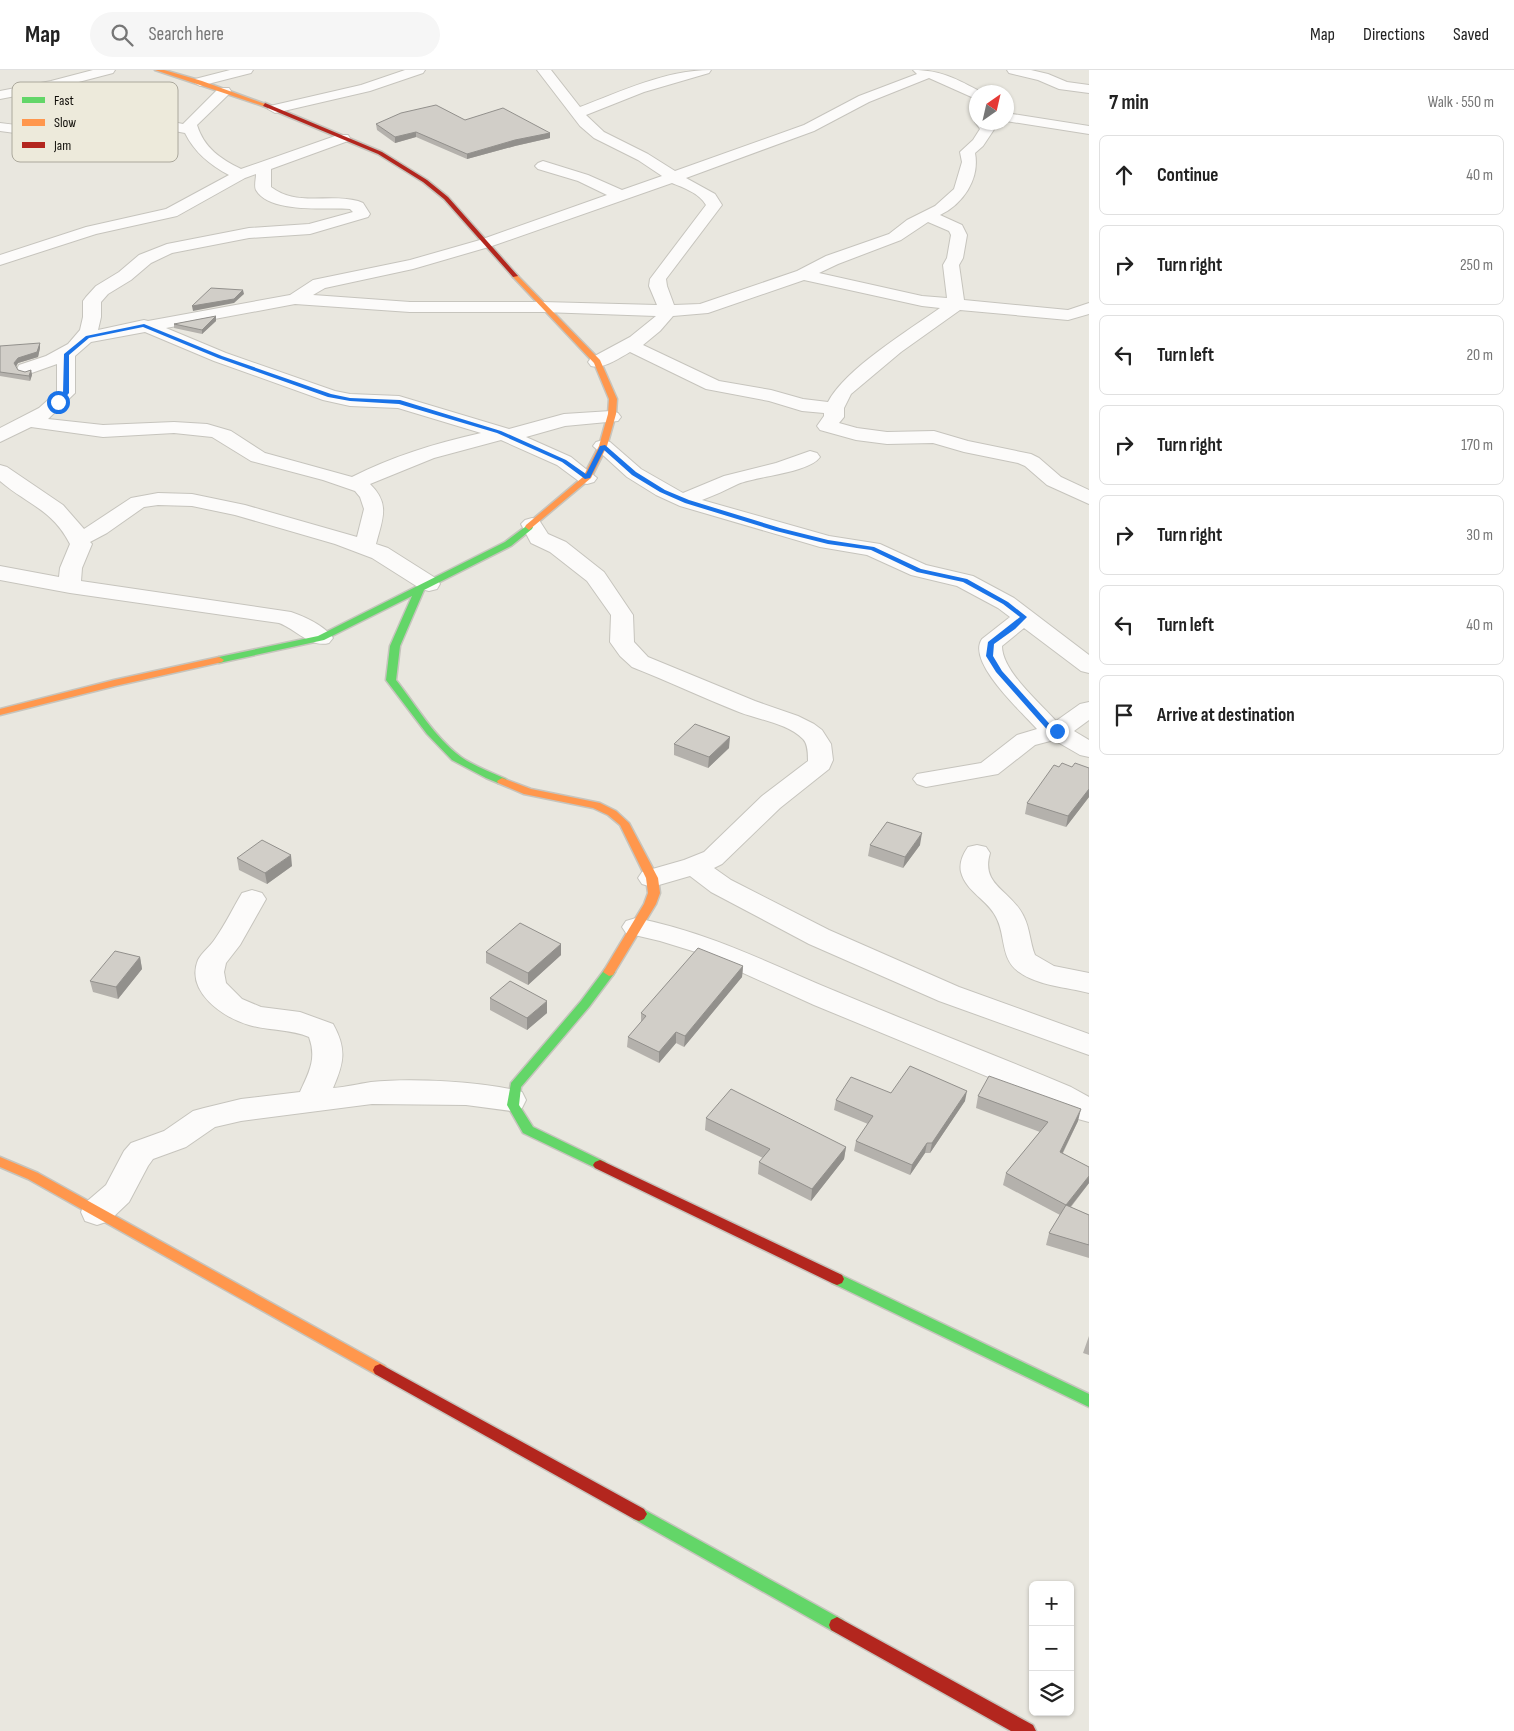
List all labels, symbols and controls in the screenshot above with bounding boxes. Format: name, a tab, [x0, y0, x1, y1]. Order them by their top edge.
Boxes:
search box	[90, 12, 440, 57]
text: Map	[25, 20, 60, 49]
icon: search	[108, 21, 136, 49]
text: Search here	[148, 23, 224, 46]
text: Map	[1310, 24, 1335, 45]
text: Directions	[1363, 24, 1425, 45]
text: Saved	[1453, 24, 1489, 45]
legend	[12, 82, 178, 162]
north arrow	[969, 85, 1014, 130]
text: 7 min	[1109, 90, 1149, 115]
text: Fast	[54, 92, 74, 109]
text: Walk · 550 m	[1428, 93, 1494, 112]
text: Slow	[54, 114, 76, 131]
text: Jam	[53, 137, 71, 154]
icon: ahead	[1110, 161, 1138, 189]
text: Continue	[1157, 164, 1218, 187]
text: 40 m	[1466, 166, 1493, 185]
icon: right	[1110, 251, 1138, 279]
text: Turn right	[1157, 254, 1222, 277]
text: 250 m	[1460, 256, 1493, 275]
icon: left	[1110, 341, 1138, 369]
text: Turn left	[1157, 344, 1214, 367]
text: 20 m	[1466, 346, 1493, 365]
route start	[47, 391, 70, 414]
icon: right	[1110, 431, 1138, 459]
text: Turn right	[1157, 434, 1222, 457]
text: 170 m	[1461, 436, 1493, 455]
icon: right	[1110, 521, 1138, 549]
text: Turn right	[1157, 524, 1222, 547]
text: 30 m	[1466, 526, 1493, 545]
icon: left	[1110, 611, 1138, 639]
text: Turn left	[1157, 614, 1214, 637]
text: 40 m	[1466, 616, 1493, 635]
icon: arrive	[1110, 701, 1138, 729]
text: Arrive at destination	[1157, 704, 1295, 727]
route end	[1046, 720, 1069, 743]
map controls	[1029, 1581, 1074, 1716]
button: +	[1029, 1581, 1074, 1626]
button: −	[1029, 1626, 1074, 1671]
button: layers	[1029, 1671, 1074, 1716]

